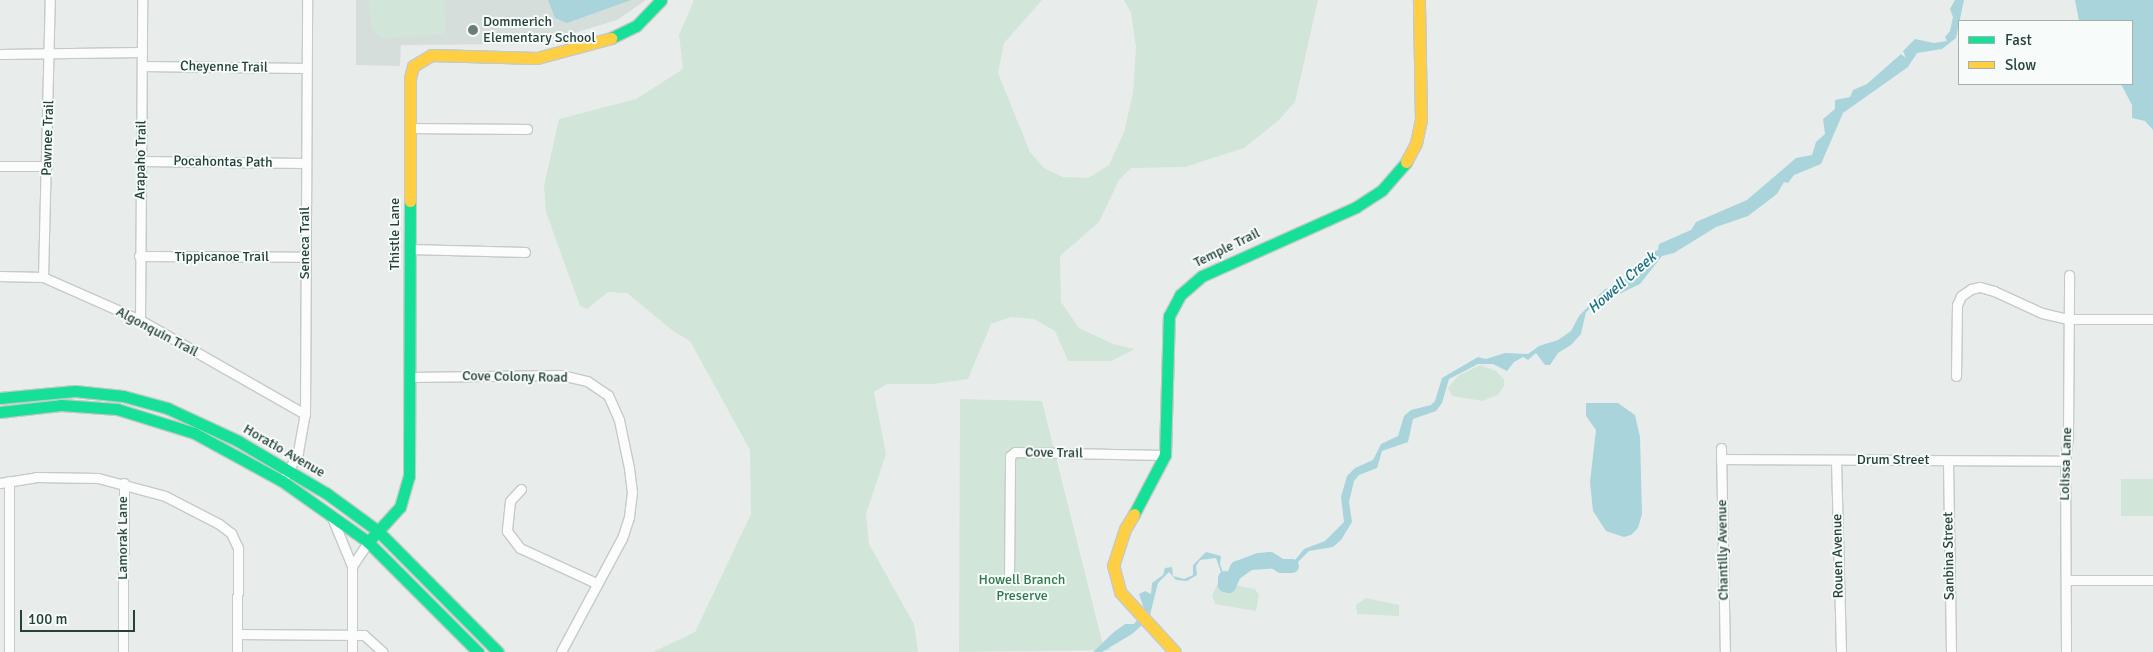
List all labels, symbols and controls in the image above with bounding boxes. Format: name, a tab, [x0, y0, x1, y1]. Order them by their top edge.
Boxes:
place label: Dommerich Elementary School	[483, 14, 596, 46]
legend	[1958, 20, 2133, 85]
marker: Dommerich Elementary School	[467, 24, 479, 36]
text: Fast	[2005, 31, 2032, 49]
text: Slow	[2005, 56, 2036, 74]
street label: Cheyenne Trail	[180, 58, 268, 76]
street label: Pawnee Trail	[38, 100, 58, 176]
street label: Arapaho Trail	[132, 120, 150, 200]
street label: Pocahontas Path	[173, 153, 273, 171]
street label: Thistle Lane	[387, 198, 403, 270]
street label: Seneca Trail	[297, 207, 313, 279]
street label: Temple Trail	[1191, 225, 1263, 271]
water label: Howell Creek	[1584, 248, 1660, 318]
street label: Tippicanoe Trail	[175, 249, 269, 265]
street label: Algonquin Trail	[113, 303, 201, 361]
street label: Cove Colony Road	[462, 368, 568, 386]
street label: Horatio Avenue	[240, 421, 328, 481]
street label: Lolissa Lane	[2056, 427, 2076, 501]
street label: Cove Trail	[1025, 444, 1083, 462]
street label: Drum Street	[1857, 452, 1929, 468]
street label: Lamorak Lane	[115, 496, 131, 580]
street label: Chantilly Avenue	[1714, 499, 1732, 601]
street label: Sanbina Street	[1940, 512, 1958, 600]
street label: Rouen Avenue	[1829, 514, 1847, 598]
park label: Howell Branch Preserve	[979, 572, 1065, 604]
scale bar	[22, 600, 138, 632]
text: 100 m	[28, 610, 68, 628]

